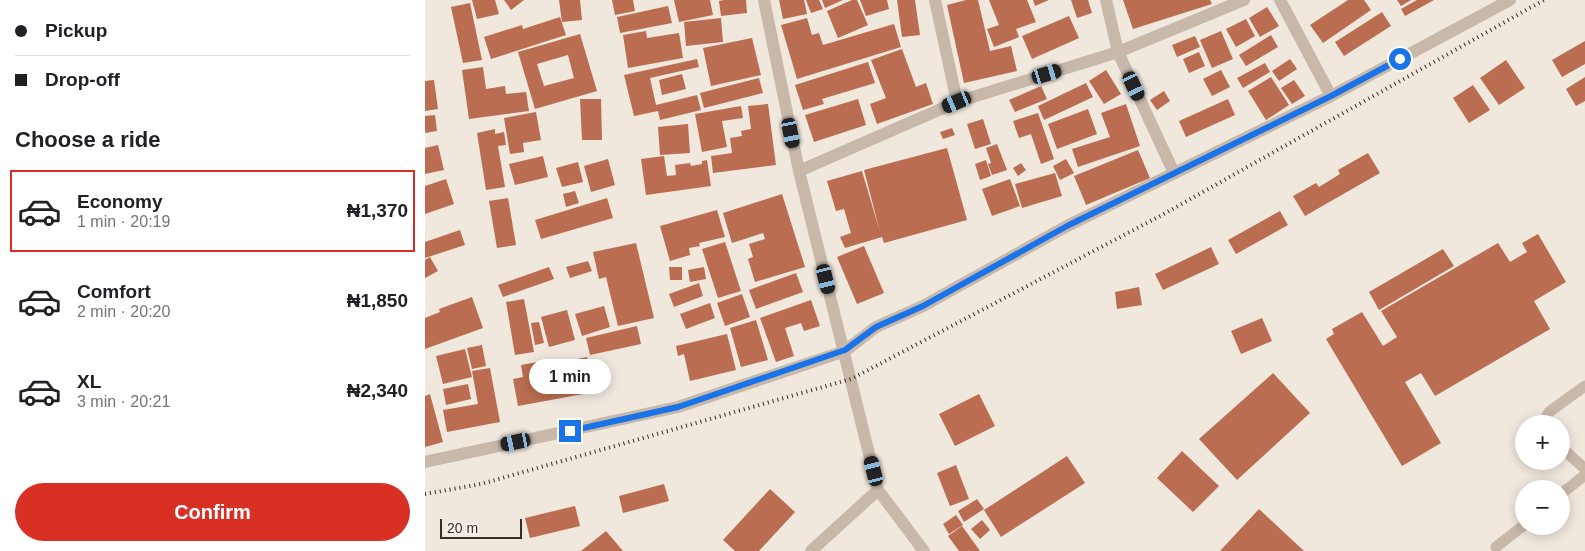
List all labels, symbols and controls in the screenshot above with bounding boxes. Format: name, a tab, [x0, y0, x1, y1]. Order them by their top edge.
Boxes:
text: Pickup	[45, 20, 107, 41]
route start	[1389, 48, 1411, 70]
car	[1030, 62, 1063, 86]
text: Drop-off	[45, 69, 120, 90]
car	[1120, 69, 1147, 103]
car	[940, 89, 973, 115]
car	[780, 117, 801, 149]
text: Choose a ride	[15, 127, 160, 152]
icon: car	[17, 189, 62, 234]
text: Economy	[77, 191, 163, 212]
text: ₦1,370	[347, 200, 408, 221]
text: 1 min · 20:19	[77, 213, 170, 230]
car	[815, 263, 836, 295]
icon: car	[17, 279, 62, 324]
text: Comfort	[77, 281, 151, 302]
text: ₦1,850	[347, 290, 408, 311]
text: 2 min · 20:20	[77, 303, 170, 320]
callout: 1 min	[529, 358, 611, 394]
text: 1 min	[549, 368, 591, 385]
icon: car	[17, 369, 62, 414]
text: XL	[77, 371, 101, 392]
text: ₦2,340	[347, 380, 408, 401]
text: 3 min · 20:21	[77, 393, 170, 410]
map controls	[1515, 415, 1570, 535]
button: +	[1515, 415, 1570, 470]
route end	[559, 420, 581, 442]
car	[499, 432, 532, 452]
car	[863, 455, 884, 487]
button: −	[1515, 480, 1570, 535]
button: Confirm	[15, 483, 410, 541]
scale bar	[440, 516, 523, 539]
text: 20 m	[447, 520, 478, 536]

